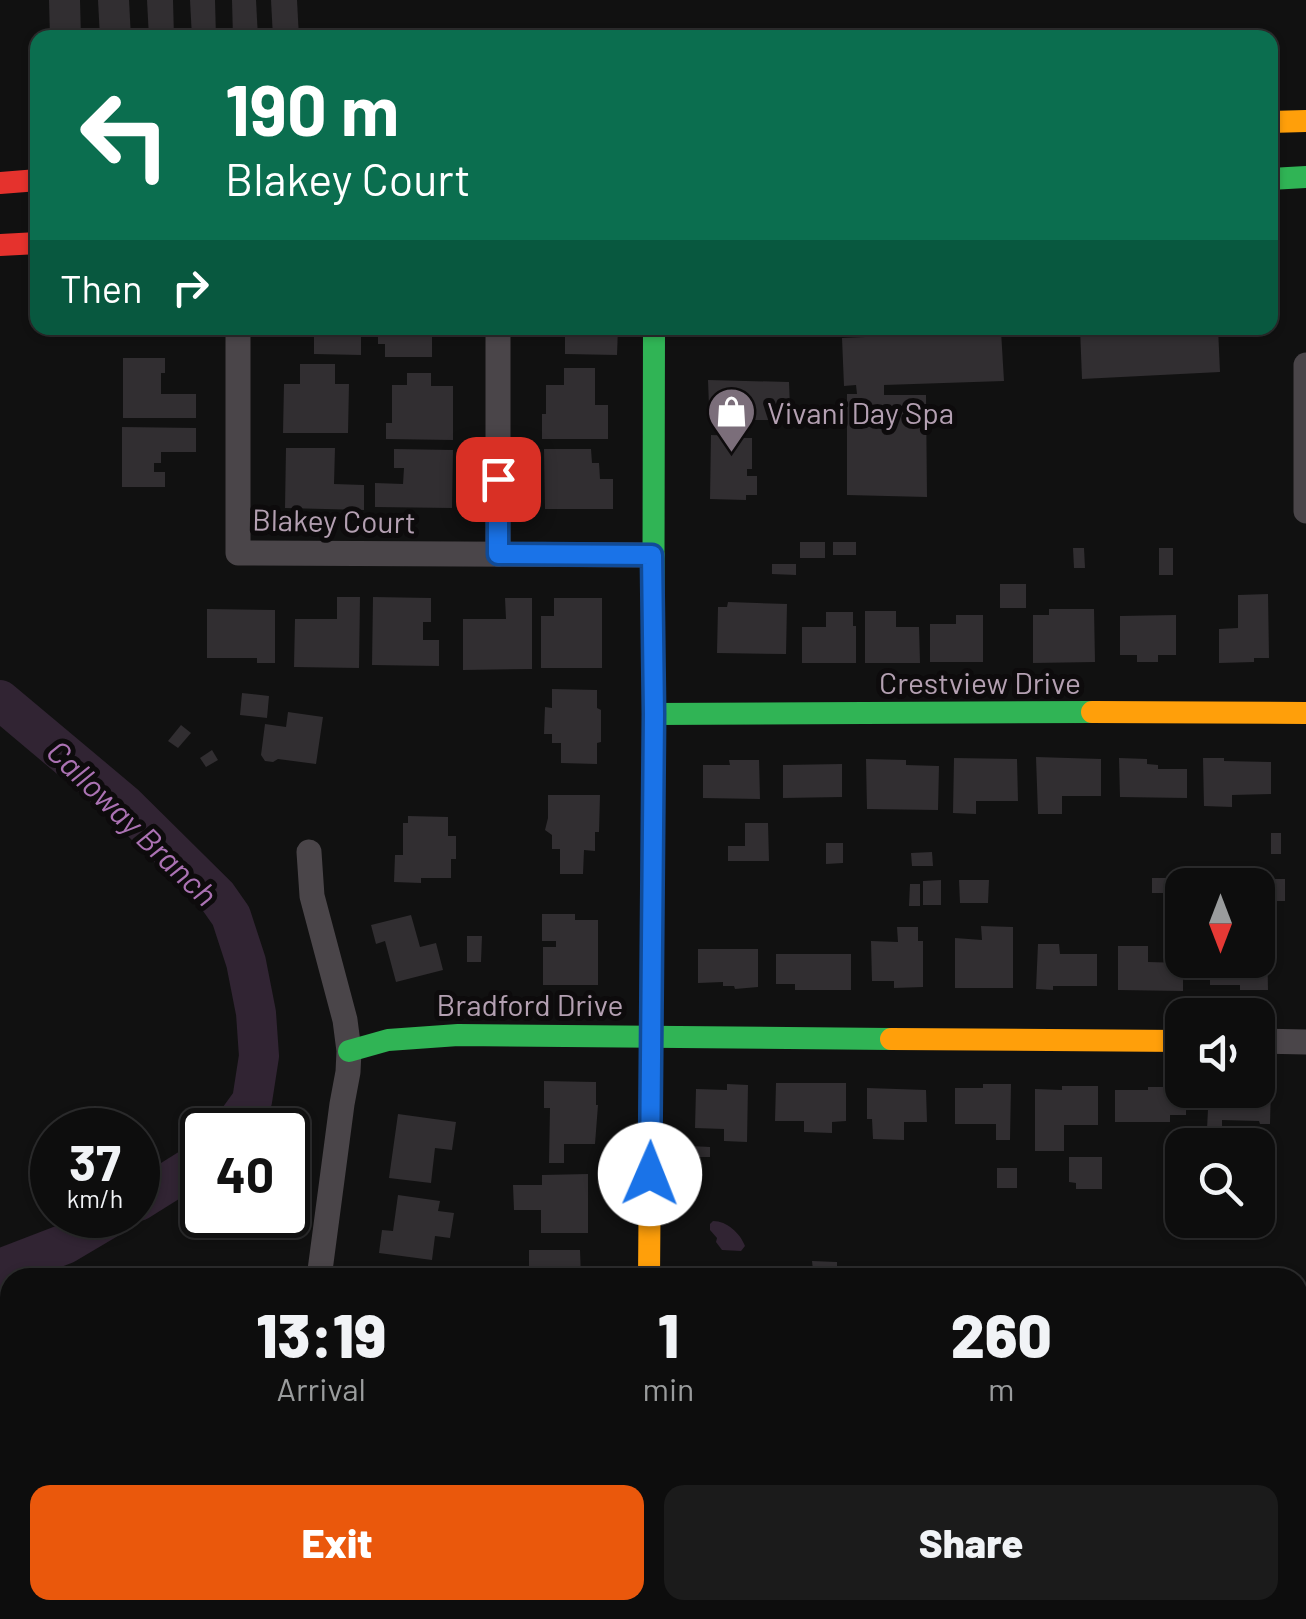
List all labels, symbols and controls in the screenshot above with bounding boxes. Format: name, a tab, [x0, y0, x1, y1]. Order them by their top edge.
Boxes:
text: 190 m	[225, 66, 399, 150]
icon: left	[60, 70, 190, 200]
text: Blakey Court	[225, 151, 471, 205]
icon: right	[163, 260, 218, 315]
text: Then	[60, 265, 143, 311]
shop icon: Vivani Day Spa	[706, 386, 758, 454]
place label: Vivani Day Spa	[767, 394, 954, 430]
pin	[456, 437, 541, 522]
icon: arrive	[471, 452, 526, 507]
street label: Blakey Court	[252, 501, 416, 539]
street label: Crestview Drive	[879, 664, 1081, 700]
water label: Calloway Branch	[40, 731, 226, 913]
north arrow	[1165, 868, 1275, 978]
map controls	[1165, 868, 1275, 1238]
street label: Bradford Drive	[437, 986, 624, 1022]
button: sound	[1165, 998, 1275, 1108]
speed limit sign: 40	[180, 1108, 310, 1238]
position arrow	[598, 1122, 702, 1226]
button: search	[1165, 1128, 1275, 1238]
text: 37	[69, 1131, 121, 1191]
text: km/h	[67, 1183, 123, 1213]
text: 13:19	[256, 1298, 386, 1370]
text: 1	[658, 1298, 679, 1370]
text: 260	[951, 1298, 1052, 1370]
text: Arrival	[277, 1369, 366, 1407]
text: min	[642, 1369, 694, 1407]
text: m	[988, 1369, 1014, 1407]
button: Exit	[30, 1485, 644, 1600]
button: Share	[664, 1485, 1278, 1600]

